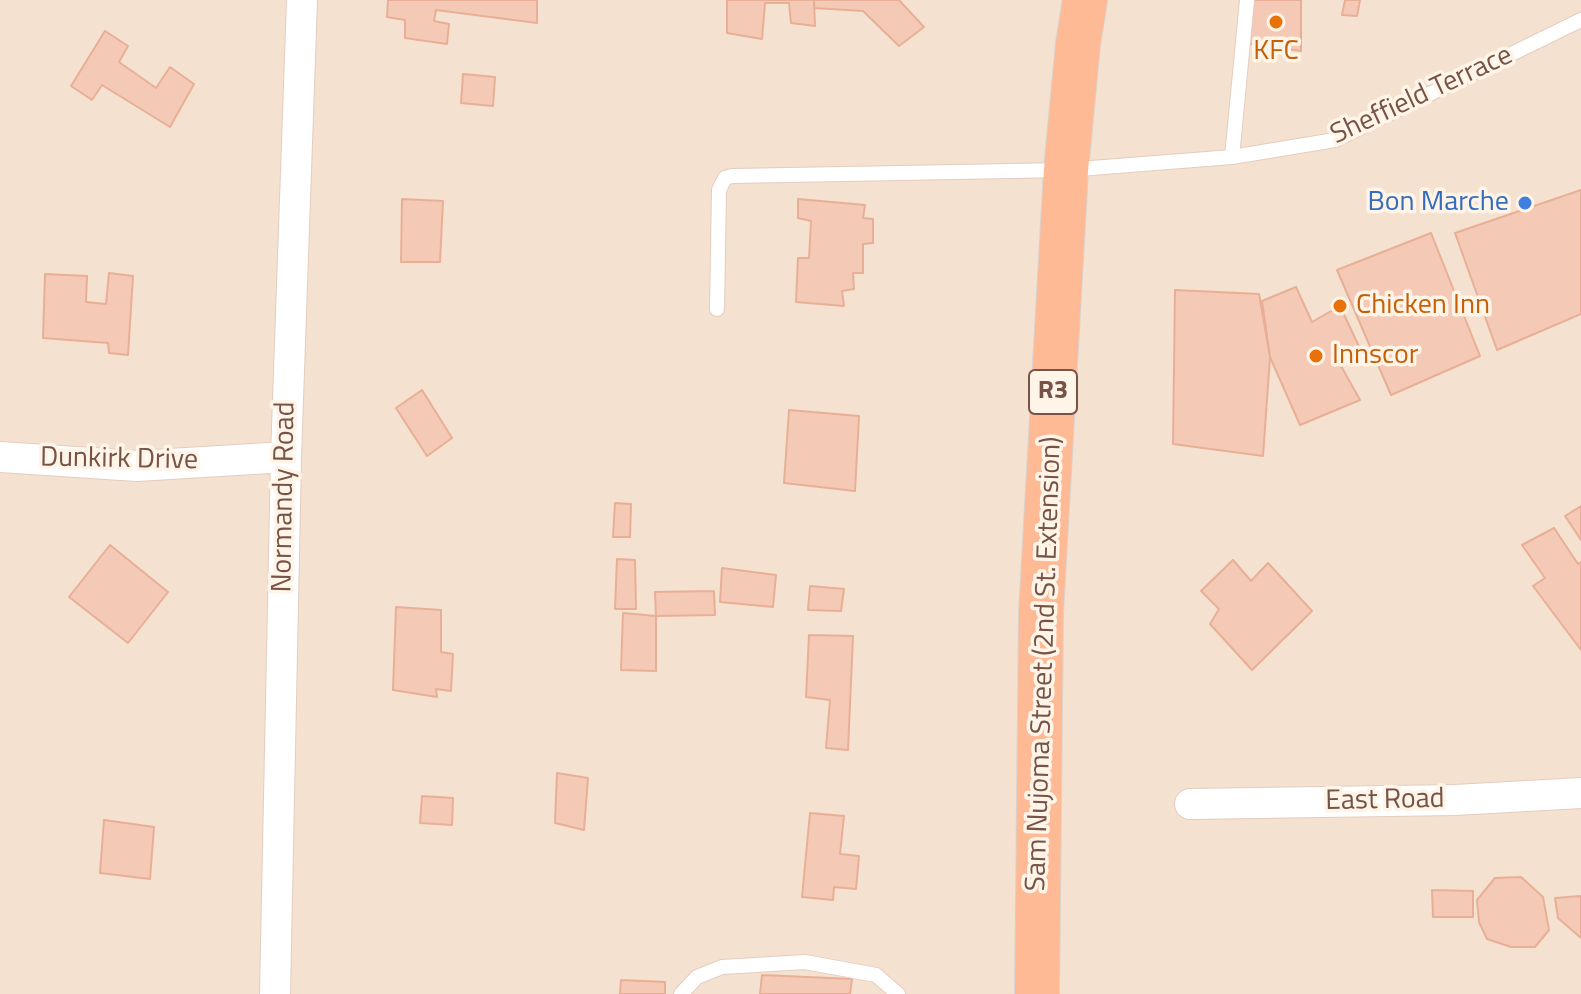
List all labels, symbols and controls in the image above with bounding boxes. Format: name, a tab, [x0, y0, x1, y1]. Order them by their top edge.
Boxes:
marker: KFC	[1267, 13, 1285, 31]
place label: KFC	[1253, 35, 1299, 69]
street label: Sheffield Terrace	[1326, 39, 1518, 153]
place label: Bon Marche	[1367, 186, 1509, 220]
marker: Bon Marche	[1516, 194, 1534, 212]
place label: Chicken Inn	[1356, 289, 1490, 323]
marker: Chicken Inn	[1331, 297, 1349, 315]
place label: Innscor	[1332, 339, 1418, 373]
marker: Innscor	[1307, 347, 1325, 365]
road number: R3	[1029, 370, 1077, 414]
street label: Normandy Road	[267, 401, 303, 593]
street label: Sam Nujoma Street (2nd St. Extension)	[1020, 436, 1070, 892]
street label: Dunkirk Drive	[40, 442, 198, 478]
street label: East Road	[1325, 783, 1445, 819]

